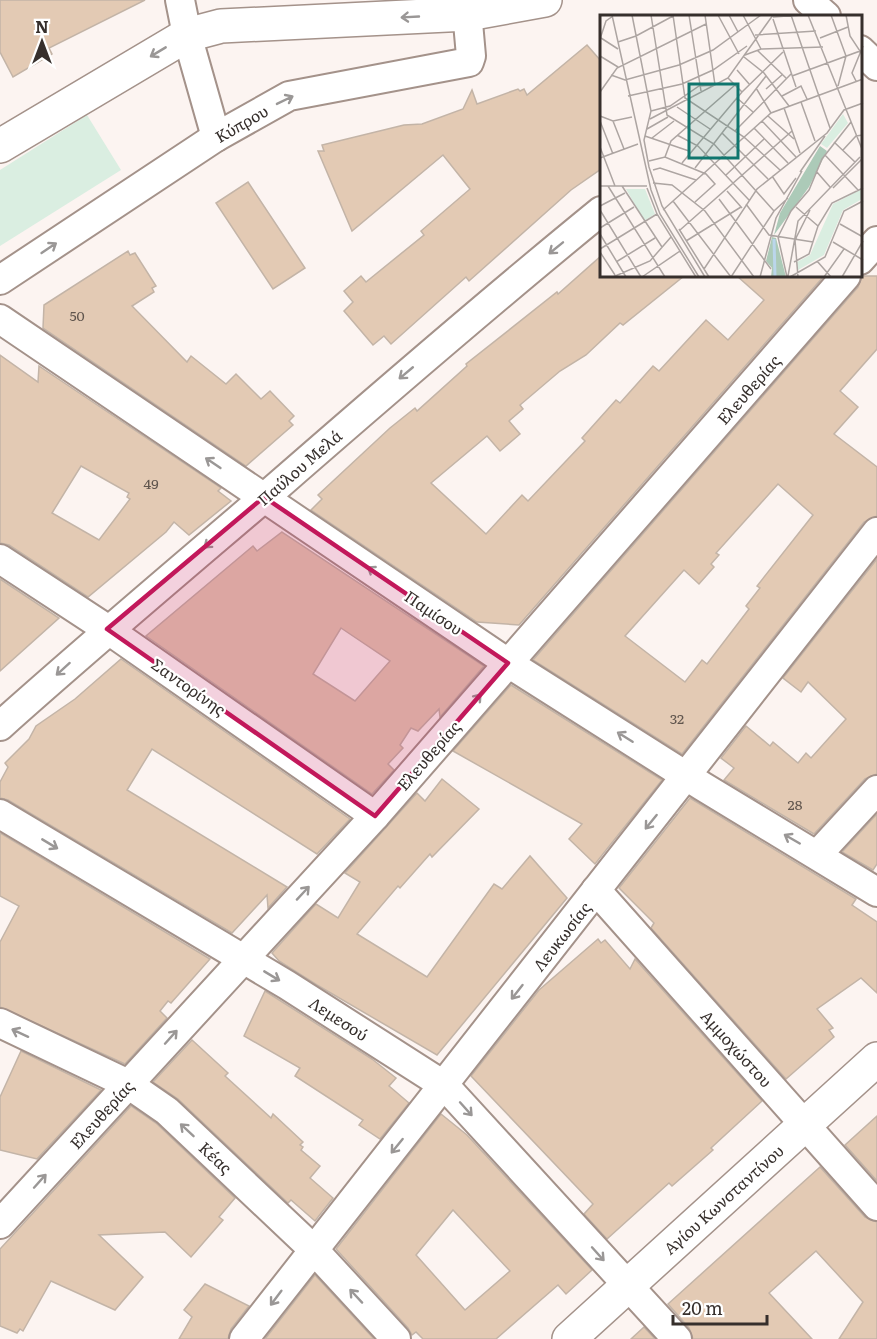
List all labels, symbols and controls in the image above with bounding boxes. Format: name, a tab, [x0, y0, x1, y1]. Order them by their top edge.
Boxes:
one-way arrow	[400, 11, 420, 22]
north arrow	[12, 12, 72, 72]
text: N	[35, 14, 49, 38]
inset map	[600, 15, 862, 278]
one-way arrow	[150, 47, 167, 59]
one-way arrow	[275, 93, 293, 105]
street label: Κύπρου	[210, 98, 272, 148]
one-way arrow	[549, 241, 564, 255]
one-way arrow	[40, 242, 56, 254]
house number: 50	[69, 305, 85, 325]
street label: Ελευθερίας	[711, 349, 785, 429]
one-way arrow	[399, 366, 414, 380]
street label: Παύλου Μελά	[251, 423, 347, 511]
one-way arrow	[206, 457, 222, 469]
house number: 49	[143, 473, 159, 493]
one-way arrow	[204, 535, 219, 549]
one-way arrow	[367, 566, 383, 578]
street label: Παμίσου	[400, 584, 468, 640]
street label: Σαντορίνης	[147, 651, 231, 721]
one-way arrow	[56, 662, 71, 676]
one-way arrow	[468, 694, 482, 709]
house number: 32	[670, 708, 684, 728]
street label: Ελευθερίας	[391, 715, 465, 795]
one-way arrow	[617, 731, 634, 743]
house number: 28	[788, 794, 803, 814]
one-way arrow	[644, 814, 657, 830]
one-way arrow	[784, 832, 801, 844]
one-way arrow	[41, 838, 58, 850]
one-way arrow	[296, 886, 310, 901]
street label: Λευκωσίας	[526, 896, 596, 976]
one-way arrow	[263, 970, 280, 982]
one-way arrow	[511, 984, 524, 1000]
street label: Λεμεσού	[305, 990, 373, 1046]
street label: Αμμοχώστου	[696, 1004, 778, 1092]
one-way arrow	[11, 1026, 29, 1038]
one-way arrow	[164, 1029, 178, 1044]
street label: Ελευθερίας	[63, 1074, 139, 1154]
one-way arrow	[459, 1101, 473, 1116]
one-way arrow	[180, 1123, 195, 1137]
street label: Κέας	[194, 1135, 238, 1179]
one-way arrow	[391, 1137, 404, 1153]
street label: Αγίου Κωνσταντίνου	[658, 1138, 788, 1260]
one-way arrow	[33, 1174, 47, 1189]
one-way arrow	[591, 1246, 605, 1261]
scale bar	[673, 1288, 768, 1326]
one-way arrow	[349, 1289, 363, 1304]
one-way arrow	[269, 1290, 282, 1306]
text: 20 m	[682, 1294, 723, 1321]

